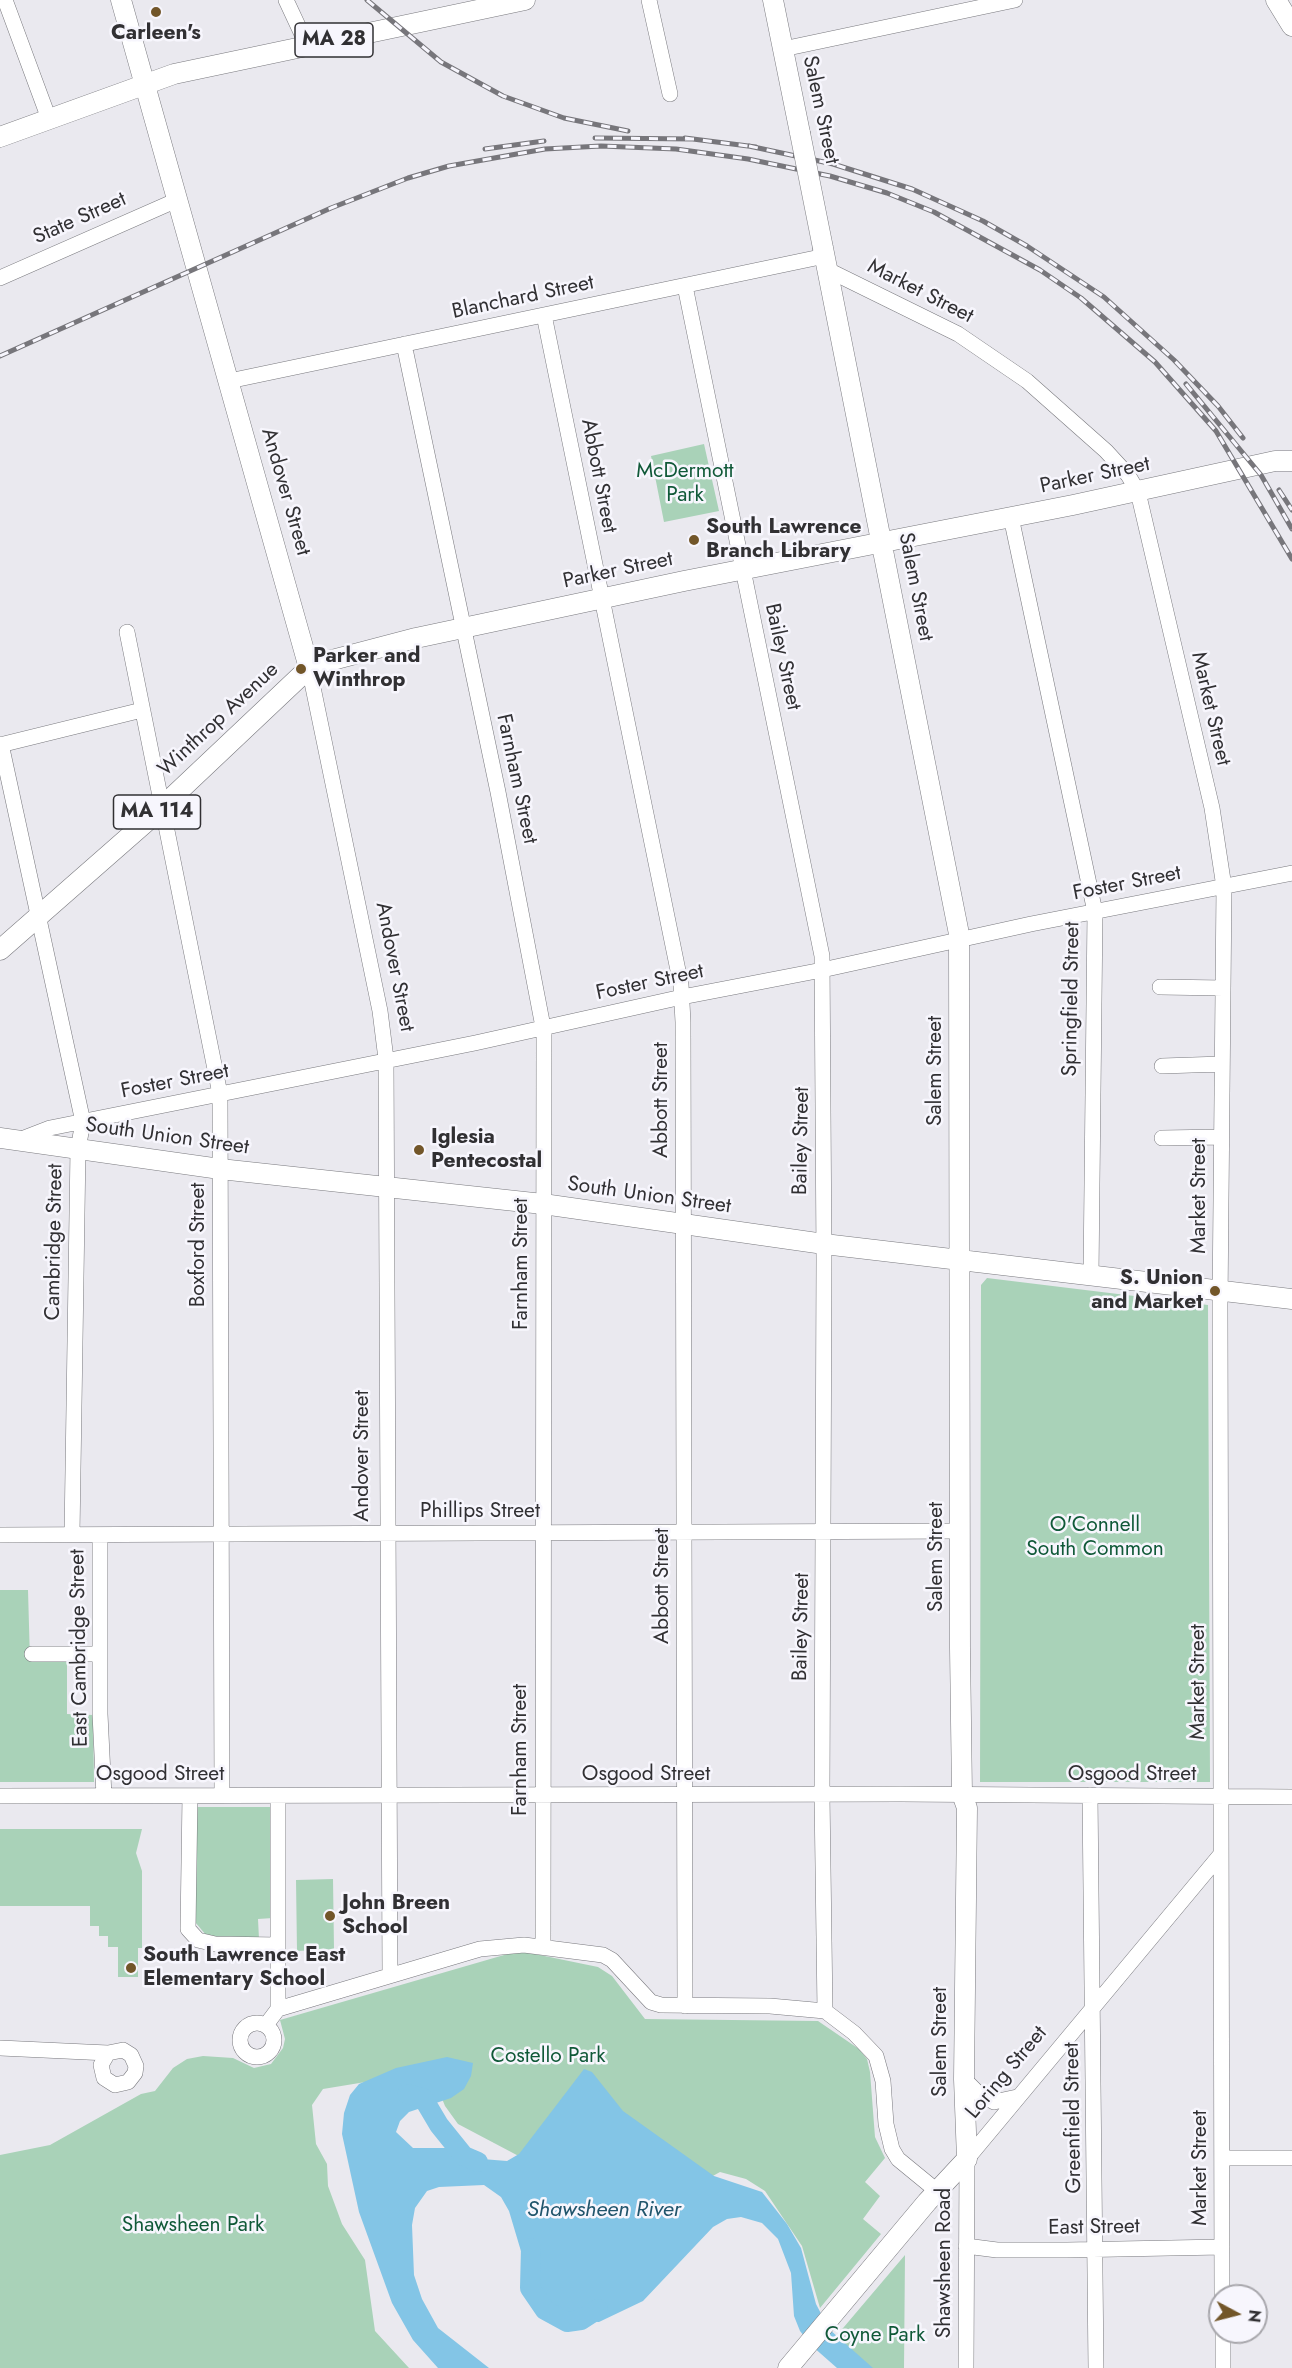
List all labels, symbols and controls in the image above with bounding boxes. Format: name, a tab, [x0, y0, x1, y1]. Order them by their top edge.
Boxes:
marker: Carleen's	[149, 5, 163, 19]
place label: Carleen's	[111, 21, 201, 47]
road number: MA 28	[295, 23, 373, 57]
street label: Salem Street	[796, 54, 844, 166]
street label: State Street	[30, 187, 130, 251]
street label: Market Street	[863, 255, 977, 329]
street label: Blanchard Street	[450, 271, 596, 325]
street label: Abbott Street	[575, 417, 621, 535]
street label: Andover Street	[255, 425, 315, 559]
street label: Parker Street	[1038, 452, 1152, 500]
park label: McDermott Park	[636, 459, 734, 509]
place label: South Lawrence Branch Library	[706, 515, 862, 565]
street label: Salem Street	[892, 531, 938, 643]
marker: South Lawrence Branch Library	[687, 533, 701, 547]
street label: Parker Street	[561, 547, 675, 595]
street label: Bailey Street	[758, 601, 806, 713]
place label: Parker and Winthrop	[313, 644, 421, 694]
street label: Market Street	[1185, 650, 1235, 768]
street label: Winthrop Avenue	[154, 658, 284, 782]
marker: Parker and Winthrop	[294, 662, 308, 676]
street label: Farnham Street	[490, 712, 542, 846]
road number: MA 114	[114, 795, 201, 829]
street label: Foster Street	[1071, 861, 1183, 907]
street label: Andover Street	[369, 900, 419, 1034]
street label: Springfield Street	[1058, 921, 1086, 1077]
street label: Foster Street	[594, 959, 706, 1007]
street label: Salem Street	[923, 1016, 949, 1126]
street label: Abbott Street	[649, 1042, 675, 1158]
street label: Foster Street	[119, 1059, 231, 1105]
street label: Bailey Street	[788, 1087, 816, 1195]
street label: South Union Street	[84, 1113, 250, 1161]
place label: Iglesia Pentecostal	[431, 1125, 542, 1175]
street label: Market Street	[1187, 1138, 1213, 1254]
marker: Iglesia Pentecostal	[412, 1143, 426, 1157]
street label: Cambridge Street	[41, 1163, 69, 1321]
street label: South Union Street	[566, 1172, 732, 1220]
street label: Boxford Street	[186, 1183, 212, 1307]
street label: Farnham Street	[509, 1198, 535, 1330]
place label: S. Union and Market	[1091, 1266, 1203, 1316]
marker: S. Union and Market	[1208, 1284, 1222, 1298]
street label: Andover Street	[350, 1390, 376, 1522]
street label: Phillips Street	[420, 1499, 540, 1525]
street label: Salem Street	[924, 1502, 950, 1612]
park label: O'Connell South Common	[1026, 1513, 1164, 1563]
street label: Abbott Street	[650, 1528, 676, 1644]
street label: East Cambridge Street	[66, 1549, 94, 1747]
street label: Bailey Street	[788, 1573, 816, 1681]
street label: Market Street	[1186, 1624, 1212, 1740]
street label: Farnham Street	[508, 1684, 534, 1816]
street label: Osgood Street	[96, 1762, 224, 1788]
street label: Osgood Street	[582, 1762, 710, 1788]
street label: Osgood Street	[1068, 1762, 1196, 1788]
place label: John Breen School	[342, 1891, 450, 1941]
marker: John Breen School	[323, 1909, 337, 1923]
place label: South Lawrence East Elementary School	[143, 1943, 345, 1993]
marker: South Lawrence East Elementary School	[124, 1961, 138, 1975]
street label: Salem Street	[928, 1987, 954, 2097]
street label: Loring Street	[961, 2022, 1053, 2124]
street label: Greenfield Street	[1060, 2042, 1088, 2194]
park label: Costello Park	[490, 2044, 606, 2070]
street label: Market Street	[1188, 2110, 1214, 2226]
street label: Shawsheen Road	[932, 2188, 958, 2338]
water label: Shawsheen River	[527, 2198, 681, 2224]
park label: Shawsheen Park	[122, 2213, 264, 2239]
street label: East Street	[1048, 2215, 1140, 2241]
north arrow	[1208, 2284, 1268, 2344]
text: N	[1242, 2308, 1267, 2324]
park label: Coyne Park	[825, 2323, 925, 2349]

